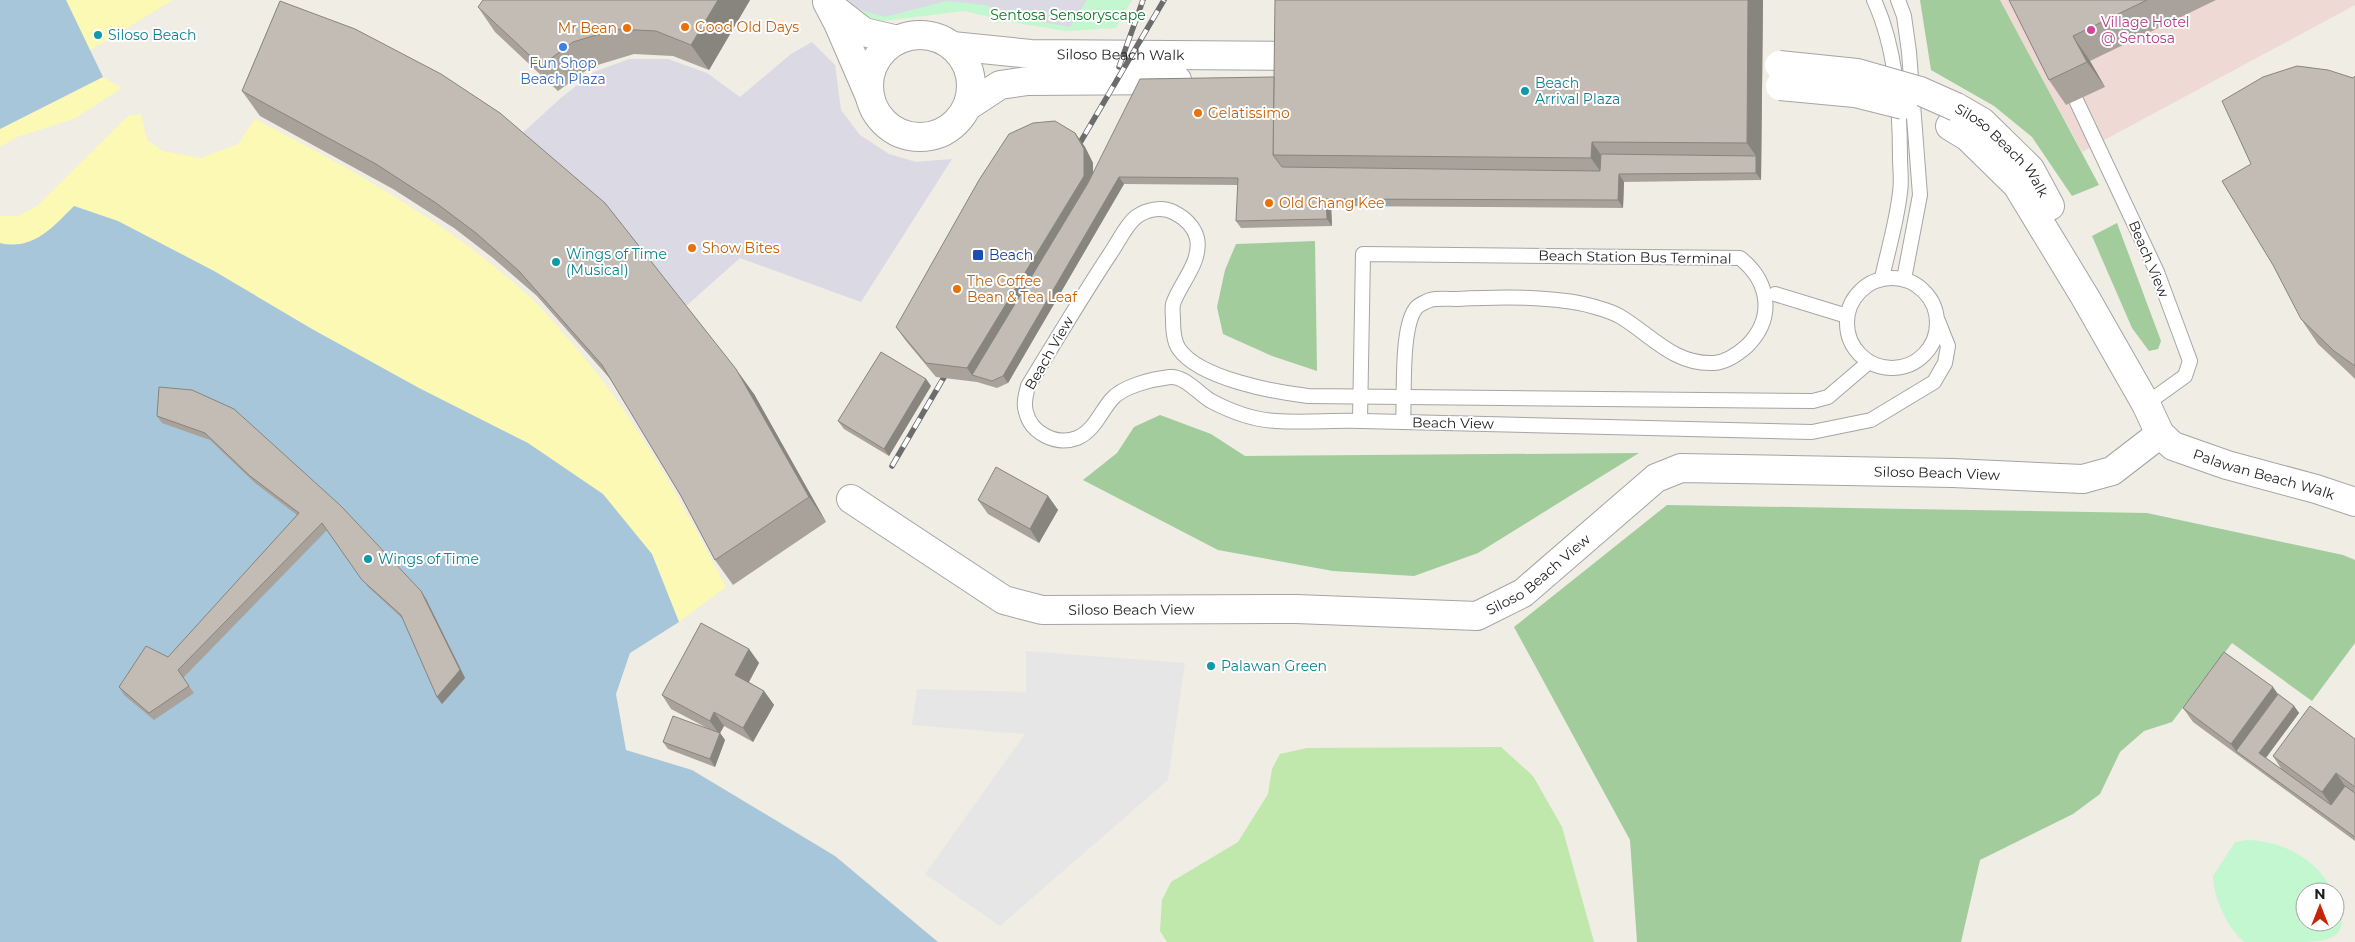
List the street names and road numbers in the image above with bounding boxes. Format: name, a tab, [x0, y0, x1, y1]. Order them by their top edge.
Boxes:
street label: Siloso Beach Walk	[1057, 45, 1185, 64]
street label: Siloso Beach Walk	[1952, 99, 2053, 201]
street label: Beach View	[2125, 218, 2174, 301]
street label: Beach Station Bus Terminal	[1538, 246, 1732, 268]
street label: Beach View	[1021, 312, 1078, 393]
street label: Beach View	[1412, 413, 1495, 433]
street label: Palawan Beach Walk	[2191, 445, 2338, 504]
street label: Siloso Beach View	[1874, 463, 2001, 484]
street label: Siloso Beach View	[1483, 530, 1594, 619]
street label: Siloso Beach View	[1068, 600, 1195, 619]

